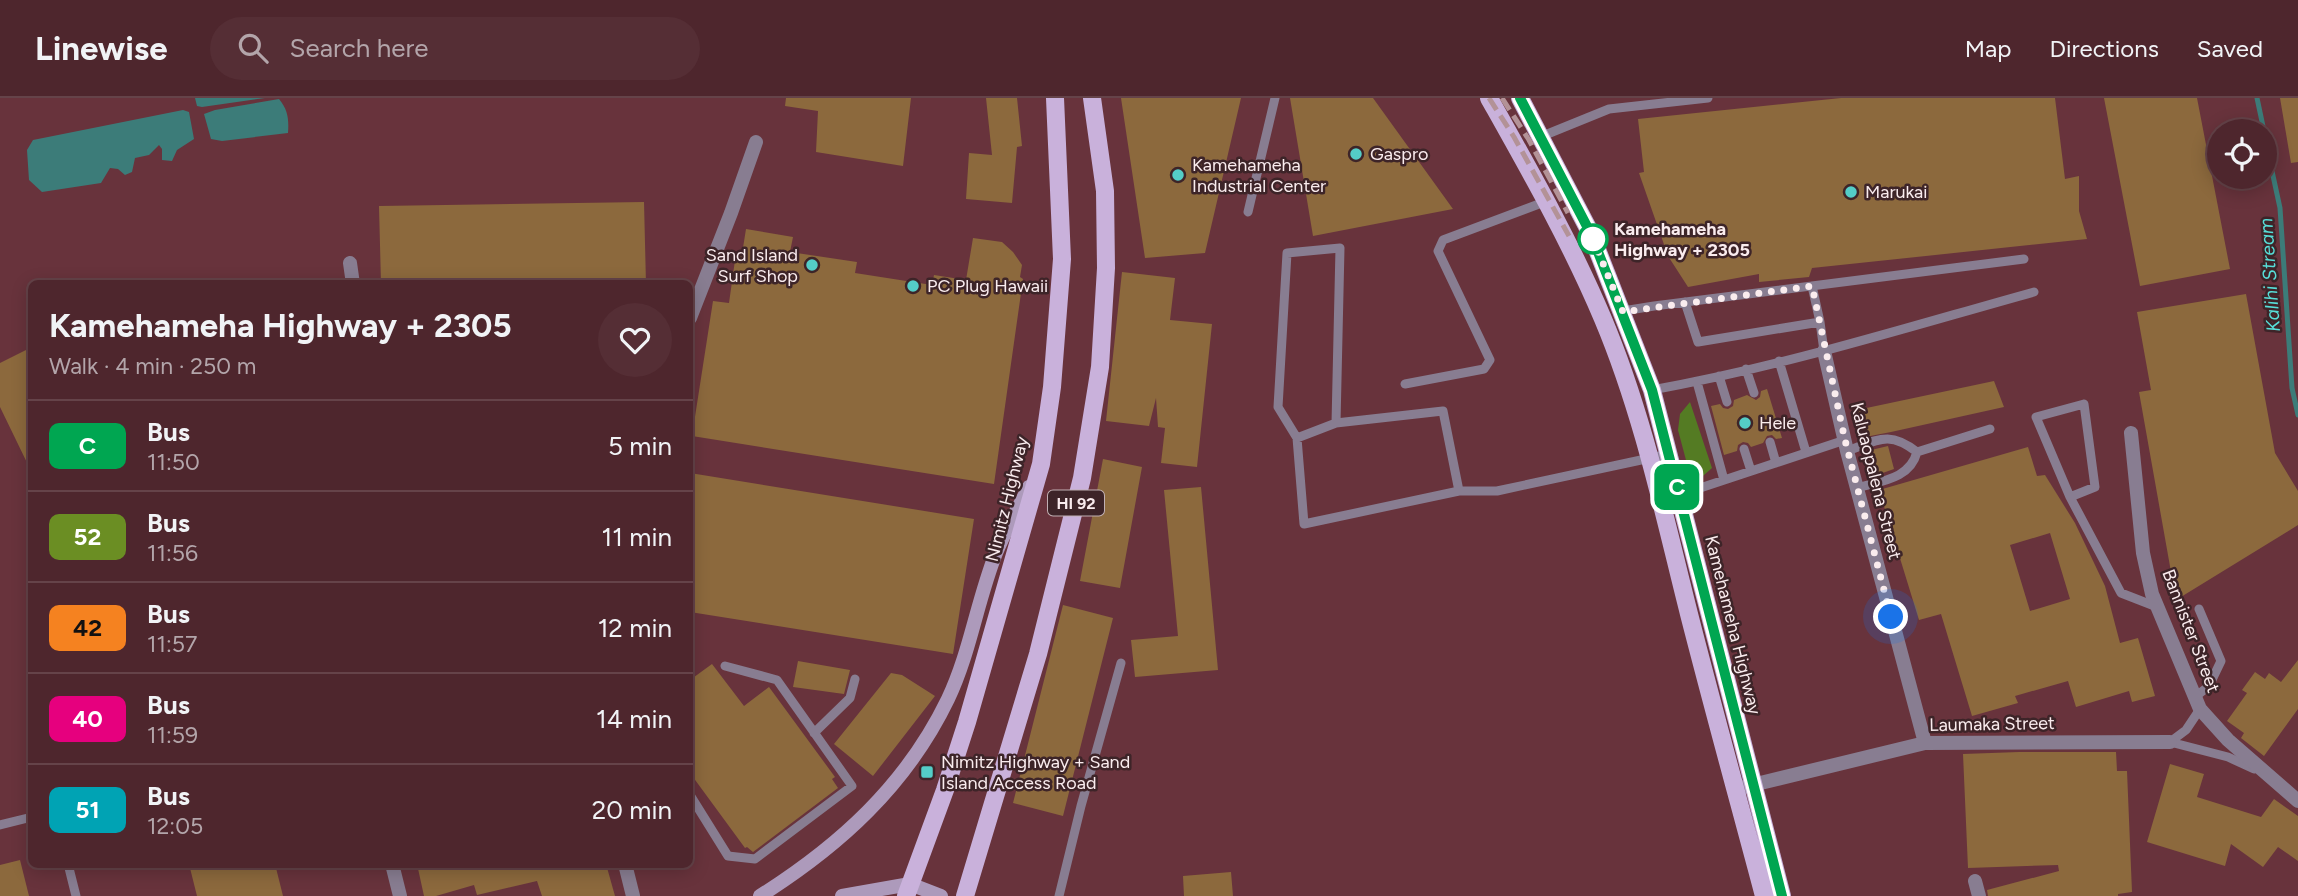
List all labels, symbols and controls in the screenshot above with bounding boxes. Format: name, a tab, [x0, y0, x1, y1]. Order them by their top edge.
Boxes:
search box	[210, 17, 700, 80]
text: Linewise	[35, 29, 168, 68]
icon: search	[234, 29, 272, 67]
text: Search here	[290, 32, 428, 64]
text: Map	[1965, 34, 2011, 63]
text: Directions	[2049, 34, 2159, 63]
text: Saved	[2197, 34, 2263, 63]
map controls	[2207, 119, 2277, 189]
button: locate	[2207, 119, 2277, 189]
place label: Gaspro	[1370, 143, 1428, 165]
marker: Gaspro	[1348, 146, 1364, 162]
place label: Kamehameha Industrial Center	[1192, 154, 1326, 197]
marker: Kamehameha Industrial Center	[1170, 167, 1186, 183]
place label: Marukai	[1865, 181, 1927, 203]
marker: Marukai	[1843, 184, 1859, 200]
water label: Kalihi Stream	[2254, 217, 2285, 333]
place label: Kamehameha Highway + 2305	[1614, 218, 1750, 261]
marker: Kamehameha Highway + 2305	[1578, 224, 1608, 254]
place label: Sand Island Surf Shop	[706, 244, 798, 287]
marker: Sand Island Surf Shop	[804, 257, 820, 273]
place label: PC Plug Hawaii	[927, 275, 1048, 297]
marker: PC Plug Hawaii	[905, 278, 921, 294]
button: heart	[598, 303, 672, 377]
text: Kamehameha Highway + 2305	[49, 306, 512, 345]
text: Walk · 4 min · 250 m	[49, 352, 256, 380]
street label: Kaluaopalena Street	[1846, 400, 1906, 562]
place label: Hele	[1759, 412, 1796, 434]
marker: Hele	[1737, 415, 1753, 431]
text: Bus	[147, 416, 190, 448]
text: 5 min	[608, 430, 672, 462]
text: C	[79, 431, 96, 460]
street label: Nimitz Highway	[981, 434, 1033, 564]
text: 11:50	[147, 448, 200, 476]
line badge: C	[1654, 464, 1700, 510]
text: C	[1668, 472, 1686, 501]
road number: HI 92	[1048, 490, 1104, 516]
text: Bus	[147, 507, 190, 539]
text: 11 min	[601, 521, 672, 553]
text: 52	[74, 522, 101, 551]
street label: Kamehameha Highway	[1700, 533, 1766, 717]
text: 11:56	[147, 539, 198, 567]
street label: Bannister Street	[2157, 566, 2225, 696]
text: Bus	[147, 598, 190, 630]
your location	[1873, 599, 1908, 634]
text: 12 min	[598, 612, 672, 644]
text: 42	[73, 613, 102, 642]
text: 11:57	[147, 630, 197, 658]
text: Bus	[147, 689, 190, 721]
text: 14 min	[596, 703, 672, 735]
text: 40	[72, 704, 103, 733]
street label: Laumaka Street	[1929, 712, 2055, 736]
text: 11:59	[147, 721, 198, 749]
place label: Nimitz Highway + Sand Island Access Road	[941, 751, 1130, 794]
marker: Nimitz Highway + Sand Island Access Road	[919, 764, 935, 780]
text: Bus	[147, 780, 190, 812]
text: 20 min	[592, 794, 672, 826]
text: 51	[75, 795, 100, 824]
text: 12:05	[147, 812, 203, 840]

